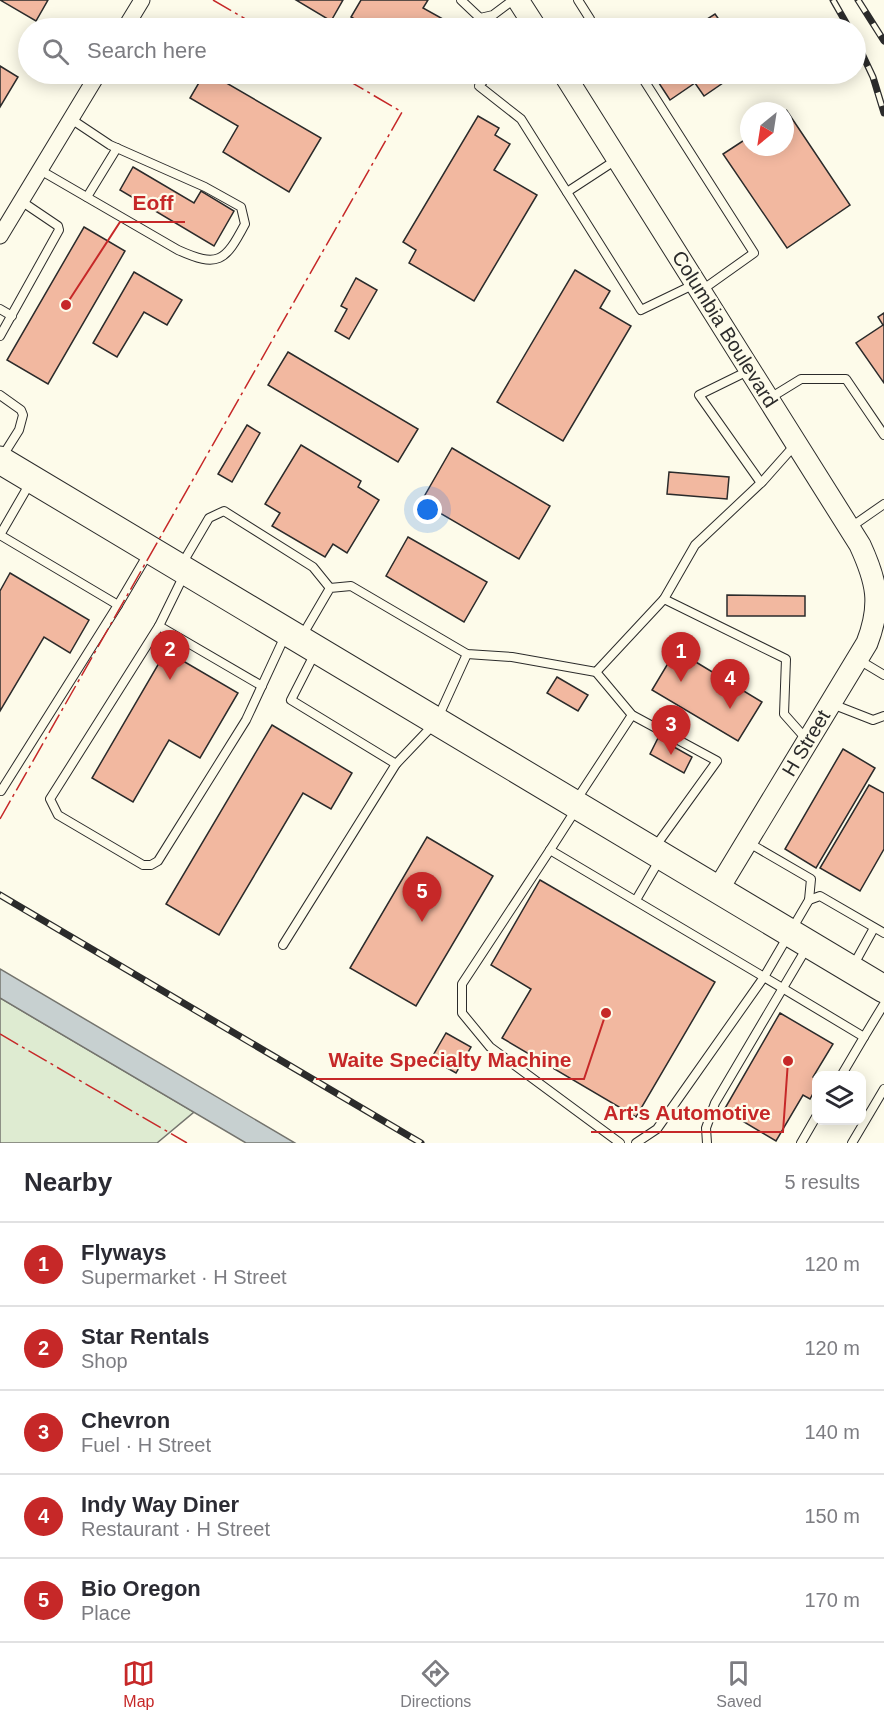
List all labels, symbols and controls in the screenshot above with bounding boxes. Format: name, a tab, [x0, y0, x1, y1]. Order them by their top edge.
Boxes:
search box	[18, 18, 866, 84]
icon: search	[39, 35, 72, 68]
text: Search here	[87, 38, 207, 63]
north arrow	[740, 102, 794, 156]
callout: Eoff	[120, 183, 185, 222]
text: Eoff	[133, 191, 174, 214]
street label: Columbia Boulevard	[668, 247, 782, 411]
your location	[413, 495, 442, 524]
pin: 2	[150, 630, 190, 680]
pin: 1	[662, 632, 700, 682]
pin: 4	[710, 660, 750, 709]
pin: 3	[652, 706, 690, 755]
street label: H Street	[778, 706, 835, 780]
pin: 5	[402, 872, 442, 922]
callout: Waite Specialty Machine	[316, 1040, 584, 1079]
text: Waite Specialty Machine	[328, 1048, 572, 1071]
map controls	[812, 1071, 866, 1125]
button: layers	[812, 1071, 866, 1125]
callout: Art's Automotive	[591, 1093, 783, 1132]
text: Art's Automotive	[603, 1101, 771, 1124]
text: Nearby	[24, 1167, 112, 1197]
text: 5 results	[784, 1171, 860, 1193]
text: Flyways	[81, 1240, 167, 1265]
text: 1	[38, 1253, 49, 1275]
text: 120 m	[804, 1253, 860, 1275]
text: Supermarket · H Street	[81, 1266, 287, 1288]
text: Star Rentals	[81, 1324, 209, 1349]
text: 2	[38, 1337, 49, 1359]
text: 120 m	[804, 1337, 860, 1359]
text: Shop	[81, 1350, 128, 1372]
text: Chevron	[81, 1408, 170, 1433]
text: 3	[38, 1421, 49, 1443]
text: 140 m	[804, 1421, 860, 1443]
text: Fuel · H Street	[81, 1434, 211, 1456]
text: Indy Way Diner	[81, 1492, 239, 1517]
text: 4	[38, 1505, 49, 1527]
text: 150 m	[804, 1505, 860, 1527]
text: Restaurant · H Street	[81, 1518, 270, 1540]
text: Bio Oregon	[81, 1576, 201, 1601]
text: 5	[38, 1589, 49, 1611]
text: 170 m	[804, 1589, 860, 1611]
text: Place	[81, 1602, 131, 1624]
tab: Map	[122, 1657, 155, 1711]
tab: Directions	[400, 1657, 471, 1711]
tab: Saved	[716, 1657, 762, 1711]

